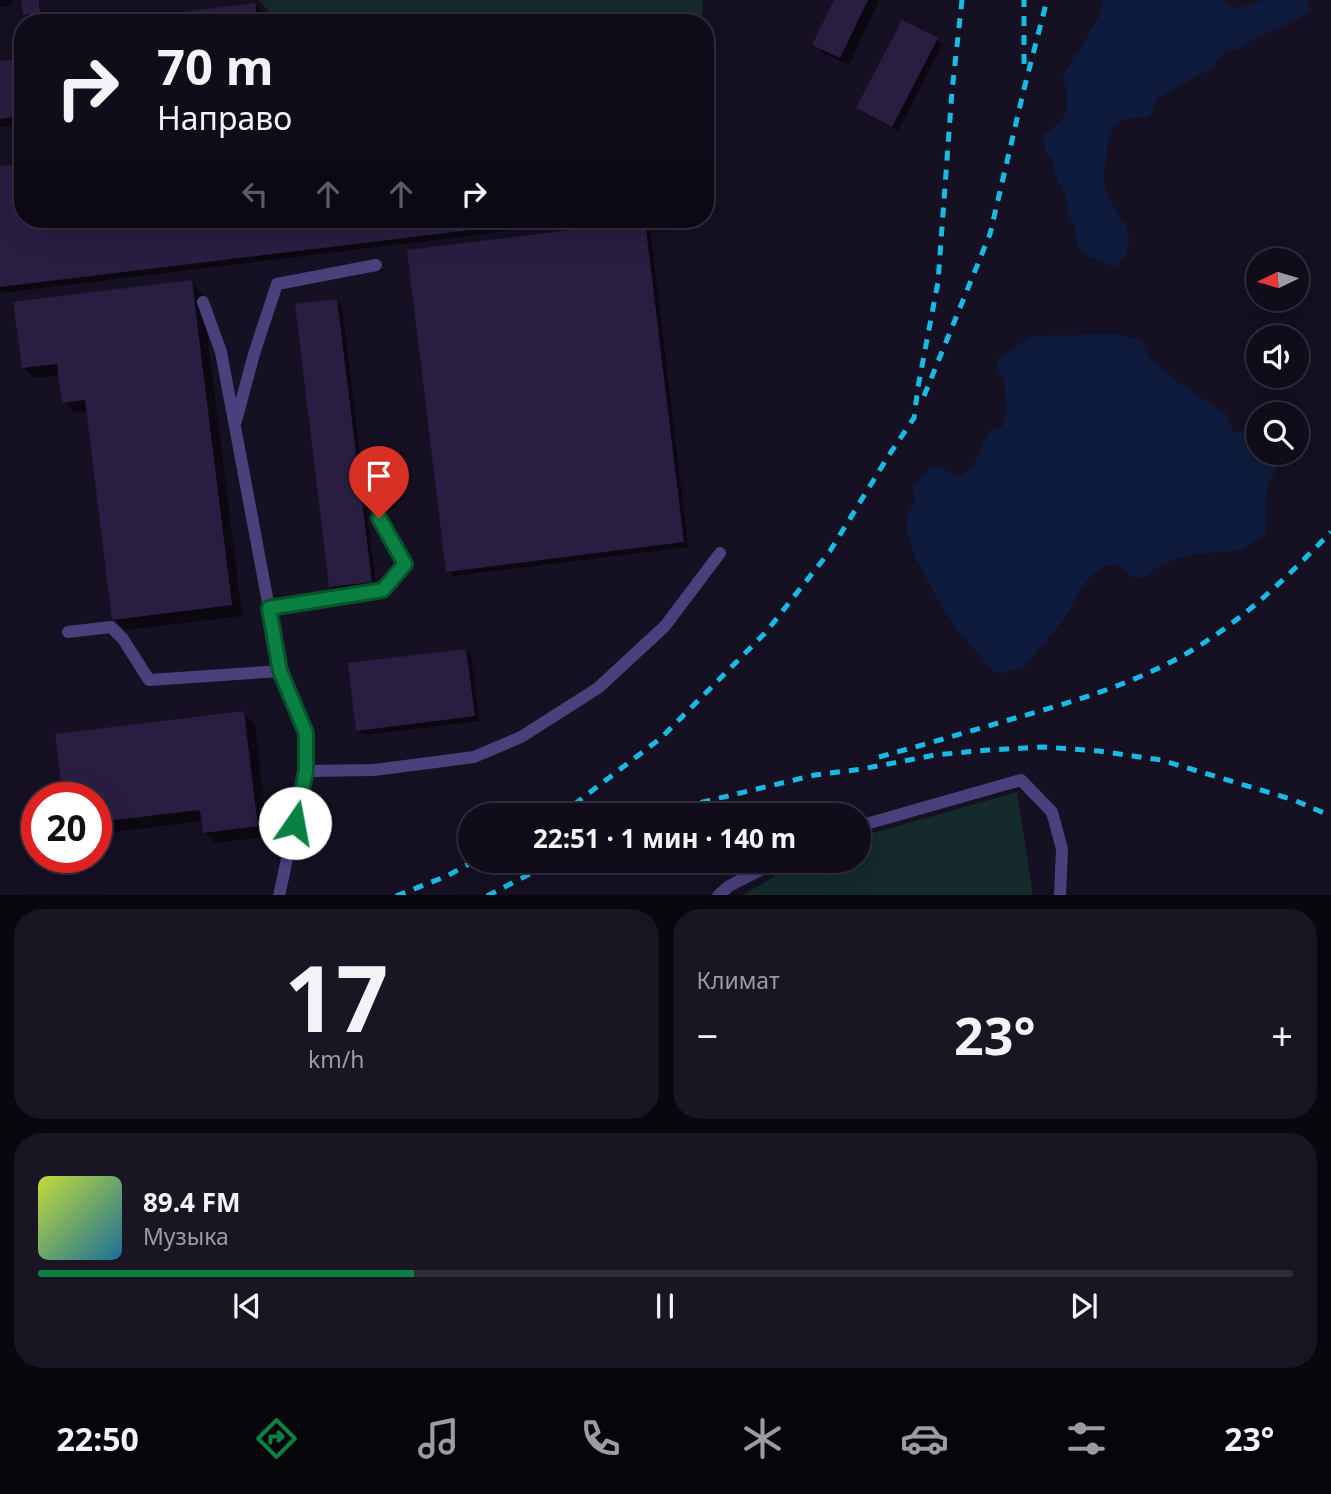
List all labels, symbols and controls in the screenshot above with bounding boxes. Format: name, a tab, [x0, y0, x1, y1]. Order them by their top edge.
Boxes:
text: 70 m	[157, 33, 274, 99]
icon: right	[42, 42, 133, 133]
text: Направо	[157, 96, 292, 139]
icon: left	[236, 175, 274, 213]
icon: ahead	[309, 175, 347, 213]
icon: ahead	[382, 175, 420, 213]
icon: right	[455, 175, 493, 213]
north arrow	[1246, 248, 1309, 312]
map controls	[1246, 248, 1309, 465]
button: sound	[1246, 325, 1309, 388]
button: search	[1246, 402, 1309, 465]
pin	[349, 446, 409, 518]
icon: arrive	[360, 457, 398, 495]
speed limit sign: 20	[21, 782, 112, 873]
position arrow	[258, 786, 332, 860]
text: 22:51 · 1 мин · 140 m	[533, 820, 796, 856]
text: 17	[284, 935, 388, 1059]
text: Климат	[697, 964, 780, 996]
text: 23°	[954, 999, 1036, 1070]
text: −	[697, 1009, 718, 1061]
text: +	[1271, 1009, 1293, 1061]
text: km/h	[308, 1043, 365, 1075]
text: 89.4 FM	[143, 1184, 240, 1220]
text: Музыка	[143, 1220, 229, 1252]
icon: previous	[228, 1287, 266, 1325]
icon: pause	[646, 1287, 684, 1325]
icon: next	[1065, 1287, 1103, 1325]
icon: directions	[252, 1414, 301, 1463]
icon: music	[414, 1414, 463, 1463]
icon: phone	[576, 1414, 625, 1463]
icon: climate	[738, 1414, 787, 1463]
icon: car	[900, 1414, 949, 1463]
icon: filters	[1062, 1414, 1111, 1463]
text: 22:50	[57, 1417, 139, 1460]
text: 23°	[1224, 1417, 1274, 1460]

